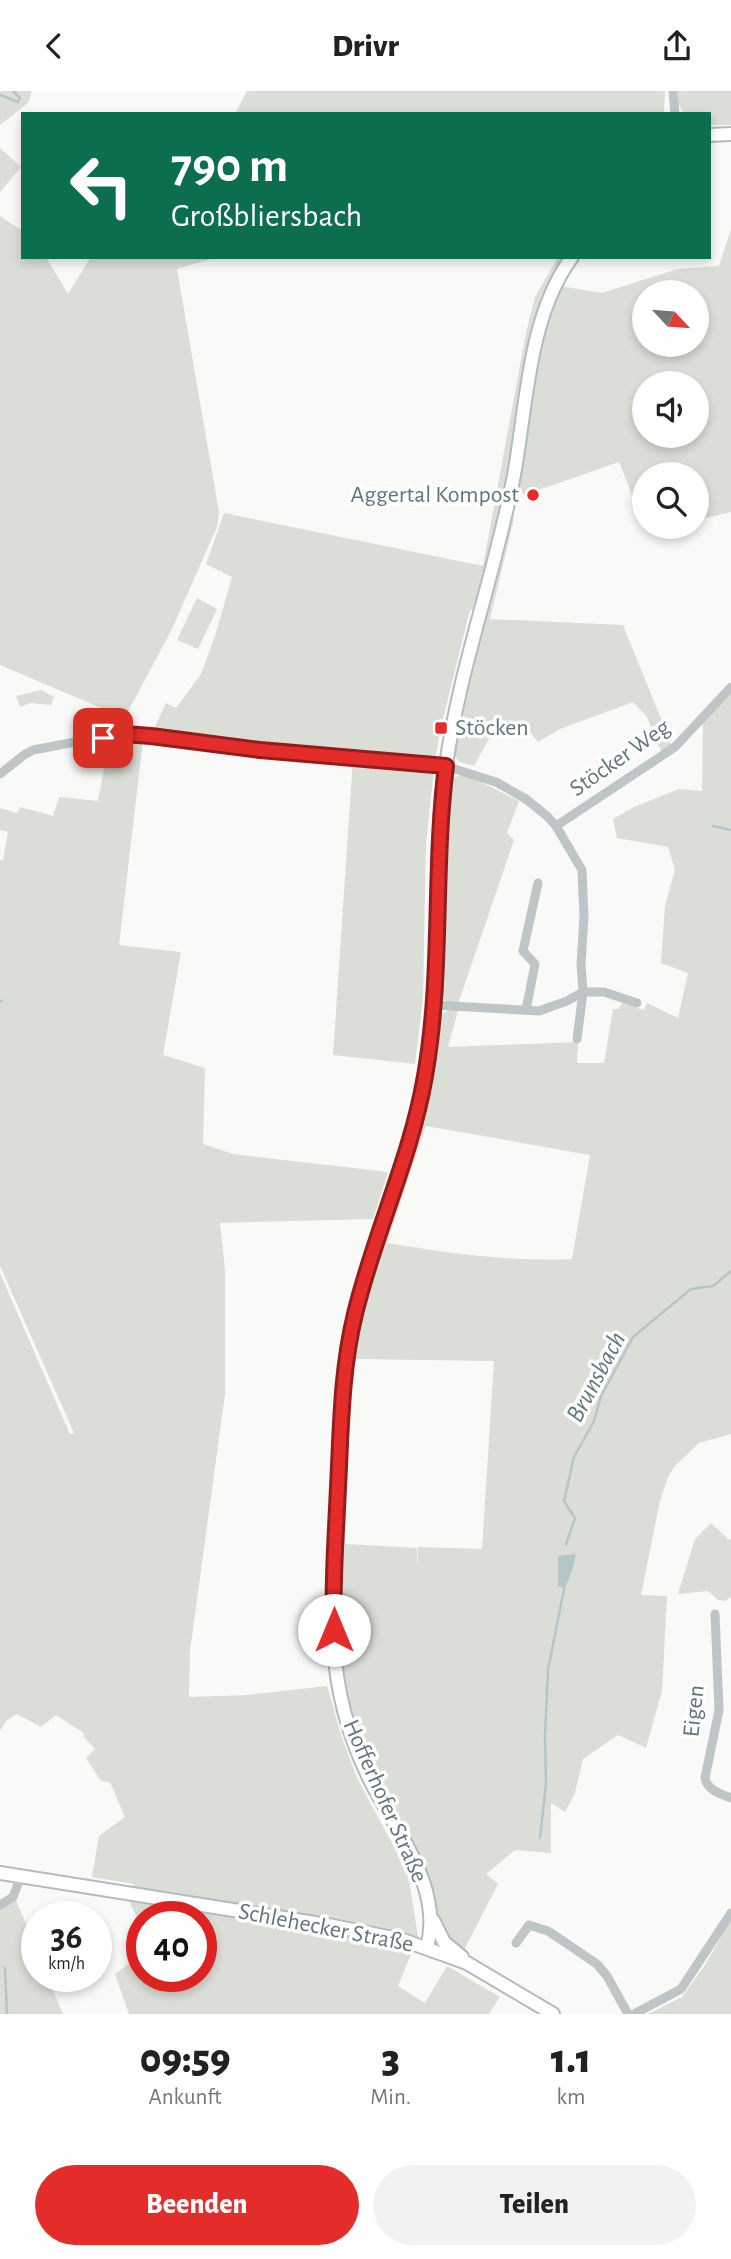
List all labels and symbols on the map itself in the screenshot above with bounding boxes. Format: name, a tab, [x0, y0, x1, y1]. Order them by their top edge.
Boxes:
north arrow	[632, 280, 709, 357]
place label: Aggertal Kompost	[350, 483, 519, 507]
marker: Aggertal Kompost	[525, 487, 541, 503]
pin	[73, 708, 133, 768]
street label: Stöcker Weg	[566, 715, 675, 801]
place label: Stöcken	[455, 716, 529, 740]
marker: Stöcken	[433, 720, 449, 736]
water label: Brunsbach	[562, 1328, 630, 1426]
position arrow	[297, 1593, 371, 1667]
street label: Eigen	[679, 1684, 709, 1738]
street label: Hofferhofer Straße	[338, 1716, 432, 1886]
street label: Schlehecker Straße	[237, 1899, 415, 1957]
speed limit sign: 40	[126, 1901, 217, 1992]

